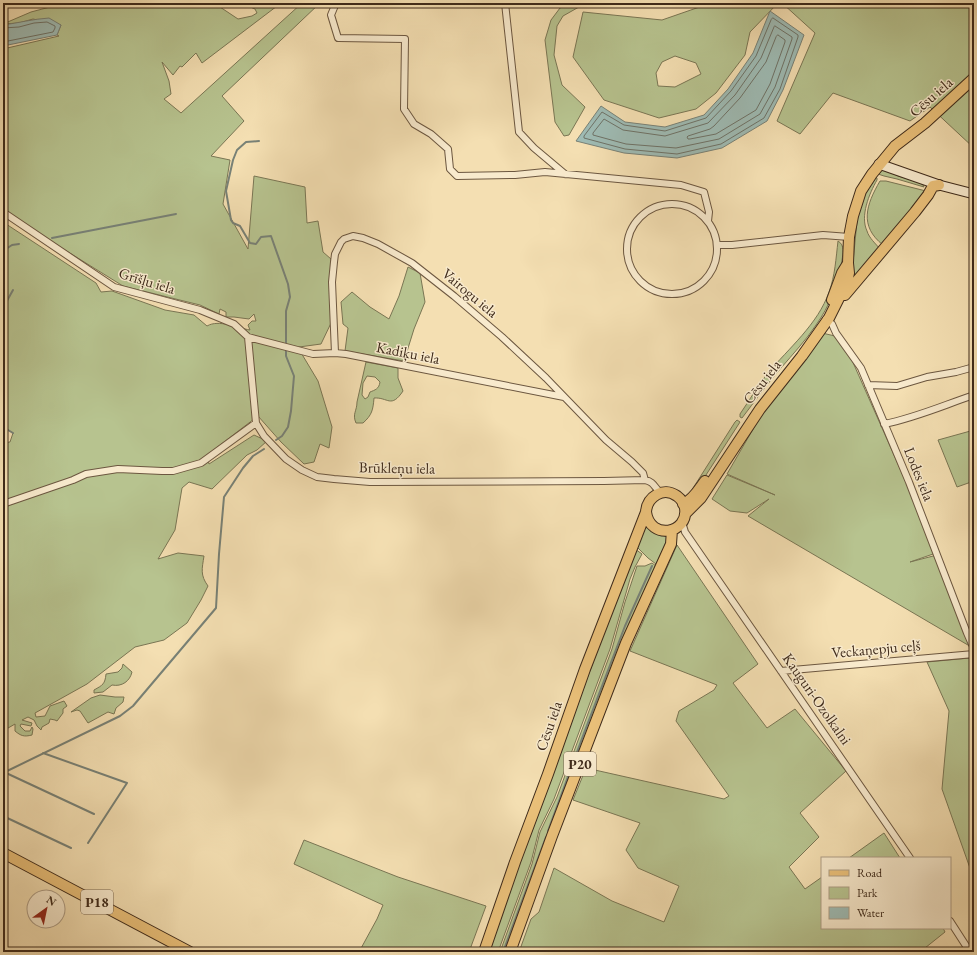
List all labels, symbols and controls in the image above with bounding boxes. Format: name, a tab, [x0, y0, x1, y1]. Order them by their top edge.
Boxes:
street label: Cēsu iela	[905, 73, 956, 121]
street label: Grīšļu iela	[117, 263, 178, 298]
street label: Vairogu iela	[438, 264, 502, 322]
street label: Kadiķu iela	[375, 337, 442, 368]
street label: Cēsu iela	[738, 356, 785, 408]
street label: Lodes iela	[900, 444, 939, 504]
street label: Brūkleņu iela	[359, 457, 435, 478]
street label: Veckaņepju ceļš	[831, 635, 921, 662]
street label: Kauguri-Ozolkalni	[779, 649, 856, 748]
street label: Cēsu iela	[531, 698, 566, 753]
road number: P20	[564, 752, 596, 776]
legend	[821, 857, 951, 929]
text: Road	[857, 865, 883, 881]
text: Park	[857, 885, 878, 901]
north arrow	[26, 889, 66, 929]
road number: P18	[81, 890, 113, 914]
text: N	[44, 892, 59, 909]
text: Water	[857, 905, 884, 921]

